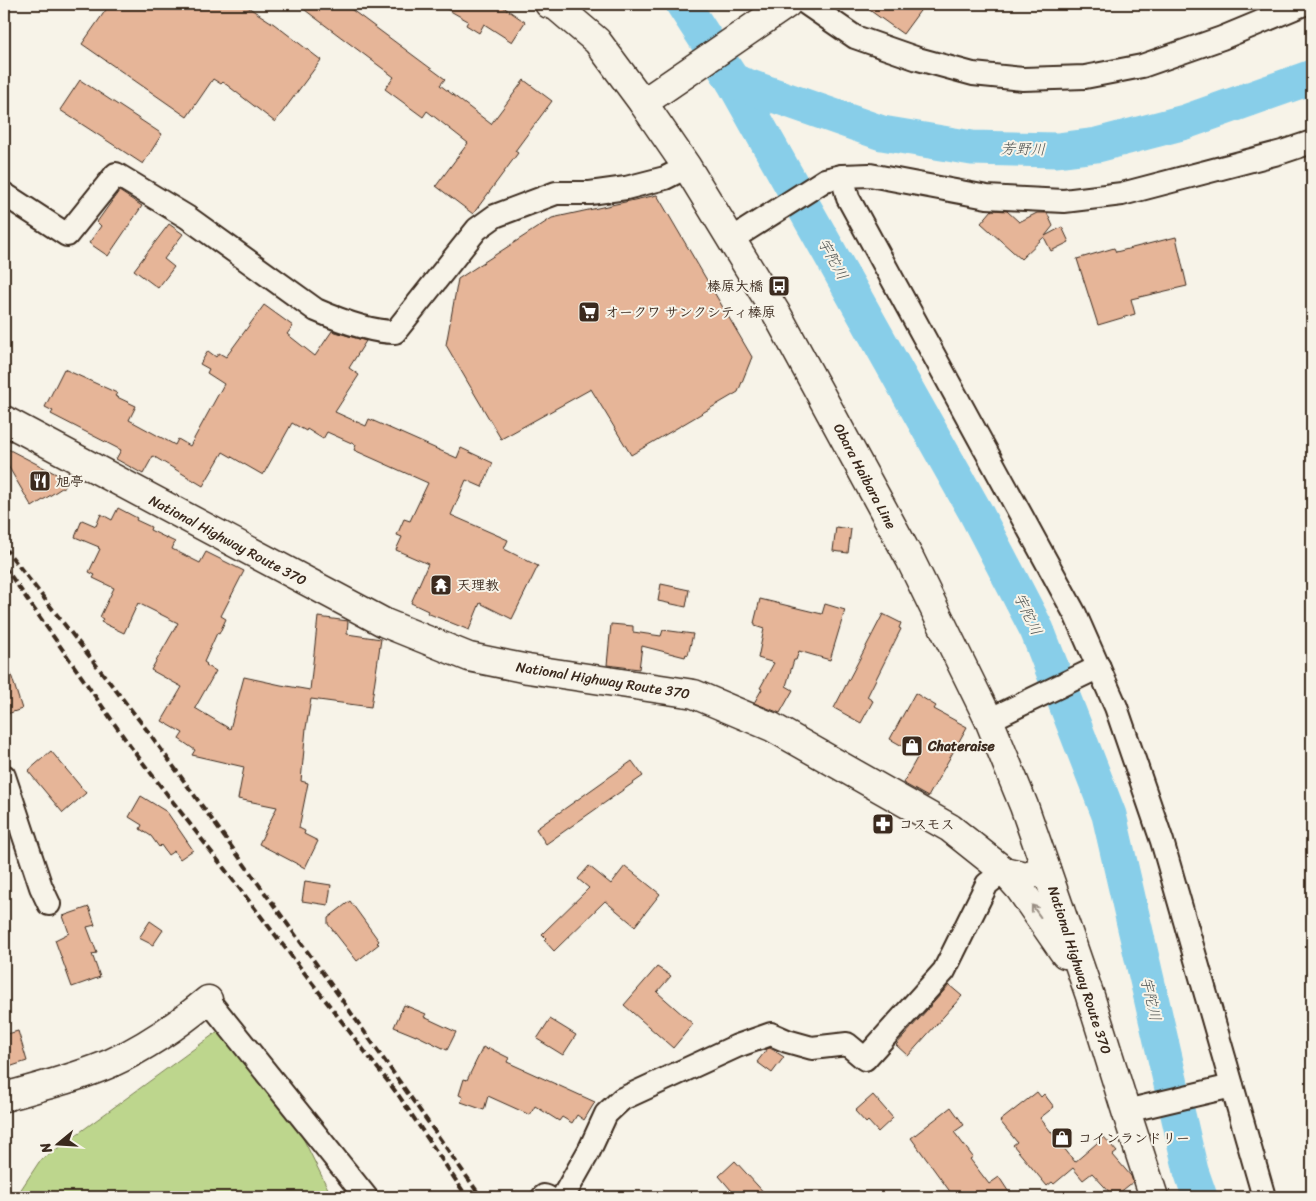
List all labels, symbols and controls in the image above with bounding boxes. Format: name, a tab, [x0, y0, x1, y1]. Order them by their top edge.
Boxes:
water label: 芳野川	[1000, 136, 1046, 162]
water label: 宇陀川	[811, 233, 855, 285]
place label: 榛原大橋	[707, 274, 763, 299]
bus stop icon: 榛原大橋	[767, 274, 791, 298]
supermarket icon: オークワ サンクシティ榛原	[577, 300, 601, 324]
place label: オークワ サンクシティ榛原	[605, 300, 776, 325]
street label: Obara Haibara Line	[826, 419, 903, 534]
restaurant icon: 旭亭	[28, 469, 52, 493]
place label: 旭亭	[56, 469, 84, 494]
street label: National Highway Route 370	[144, 488, 311, 593]
temple icon: 天理教	[429, 573, 453, 597]
place label: 天理教	[457, 573, 499, 598]
water label: 宇陀川	[1006, 588, 1050, 640]
street label: National Highway Route 370	[514, 654, 692, 707]
shop icon: Chateraise	[900, 734, 924, 758]
place label: Chateraise	[927, 734, 995, 759]
pharmacy icon: コスモス	[871, 812, 895, 836]
place label: コスモス	[899, 812, 954, 837]
street label: National Highway Route 370	[1040, 883, 1119, 1058]
one-way arrow	[1030, 905, 1041, 918]
water label: 宇陀川	[1133, 974, 1169, 1024]
north arrow	[32, 1118, 82, 1168]
shop icon: コインランドリー	[1050, 1126, 1074, 1150]
place label: コインランドリー	[1078, 1126, 1190, 1151]
text: N	[33, 1139, 60, 1157]

